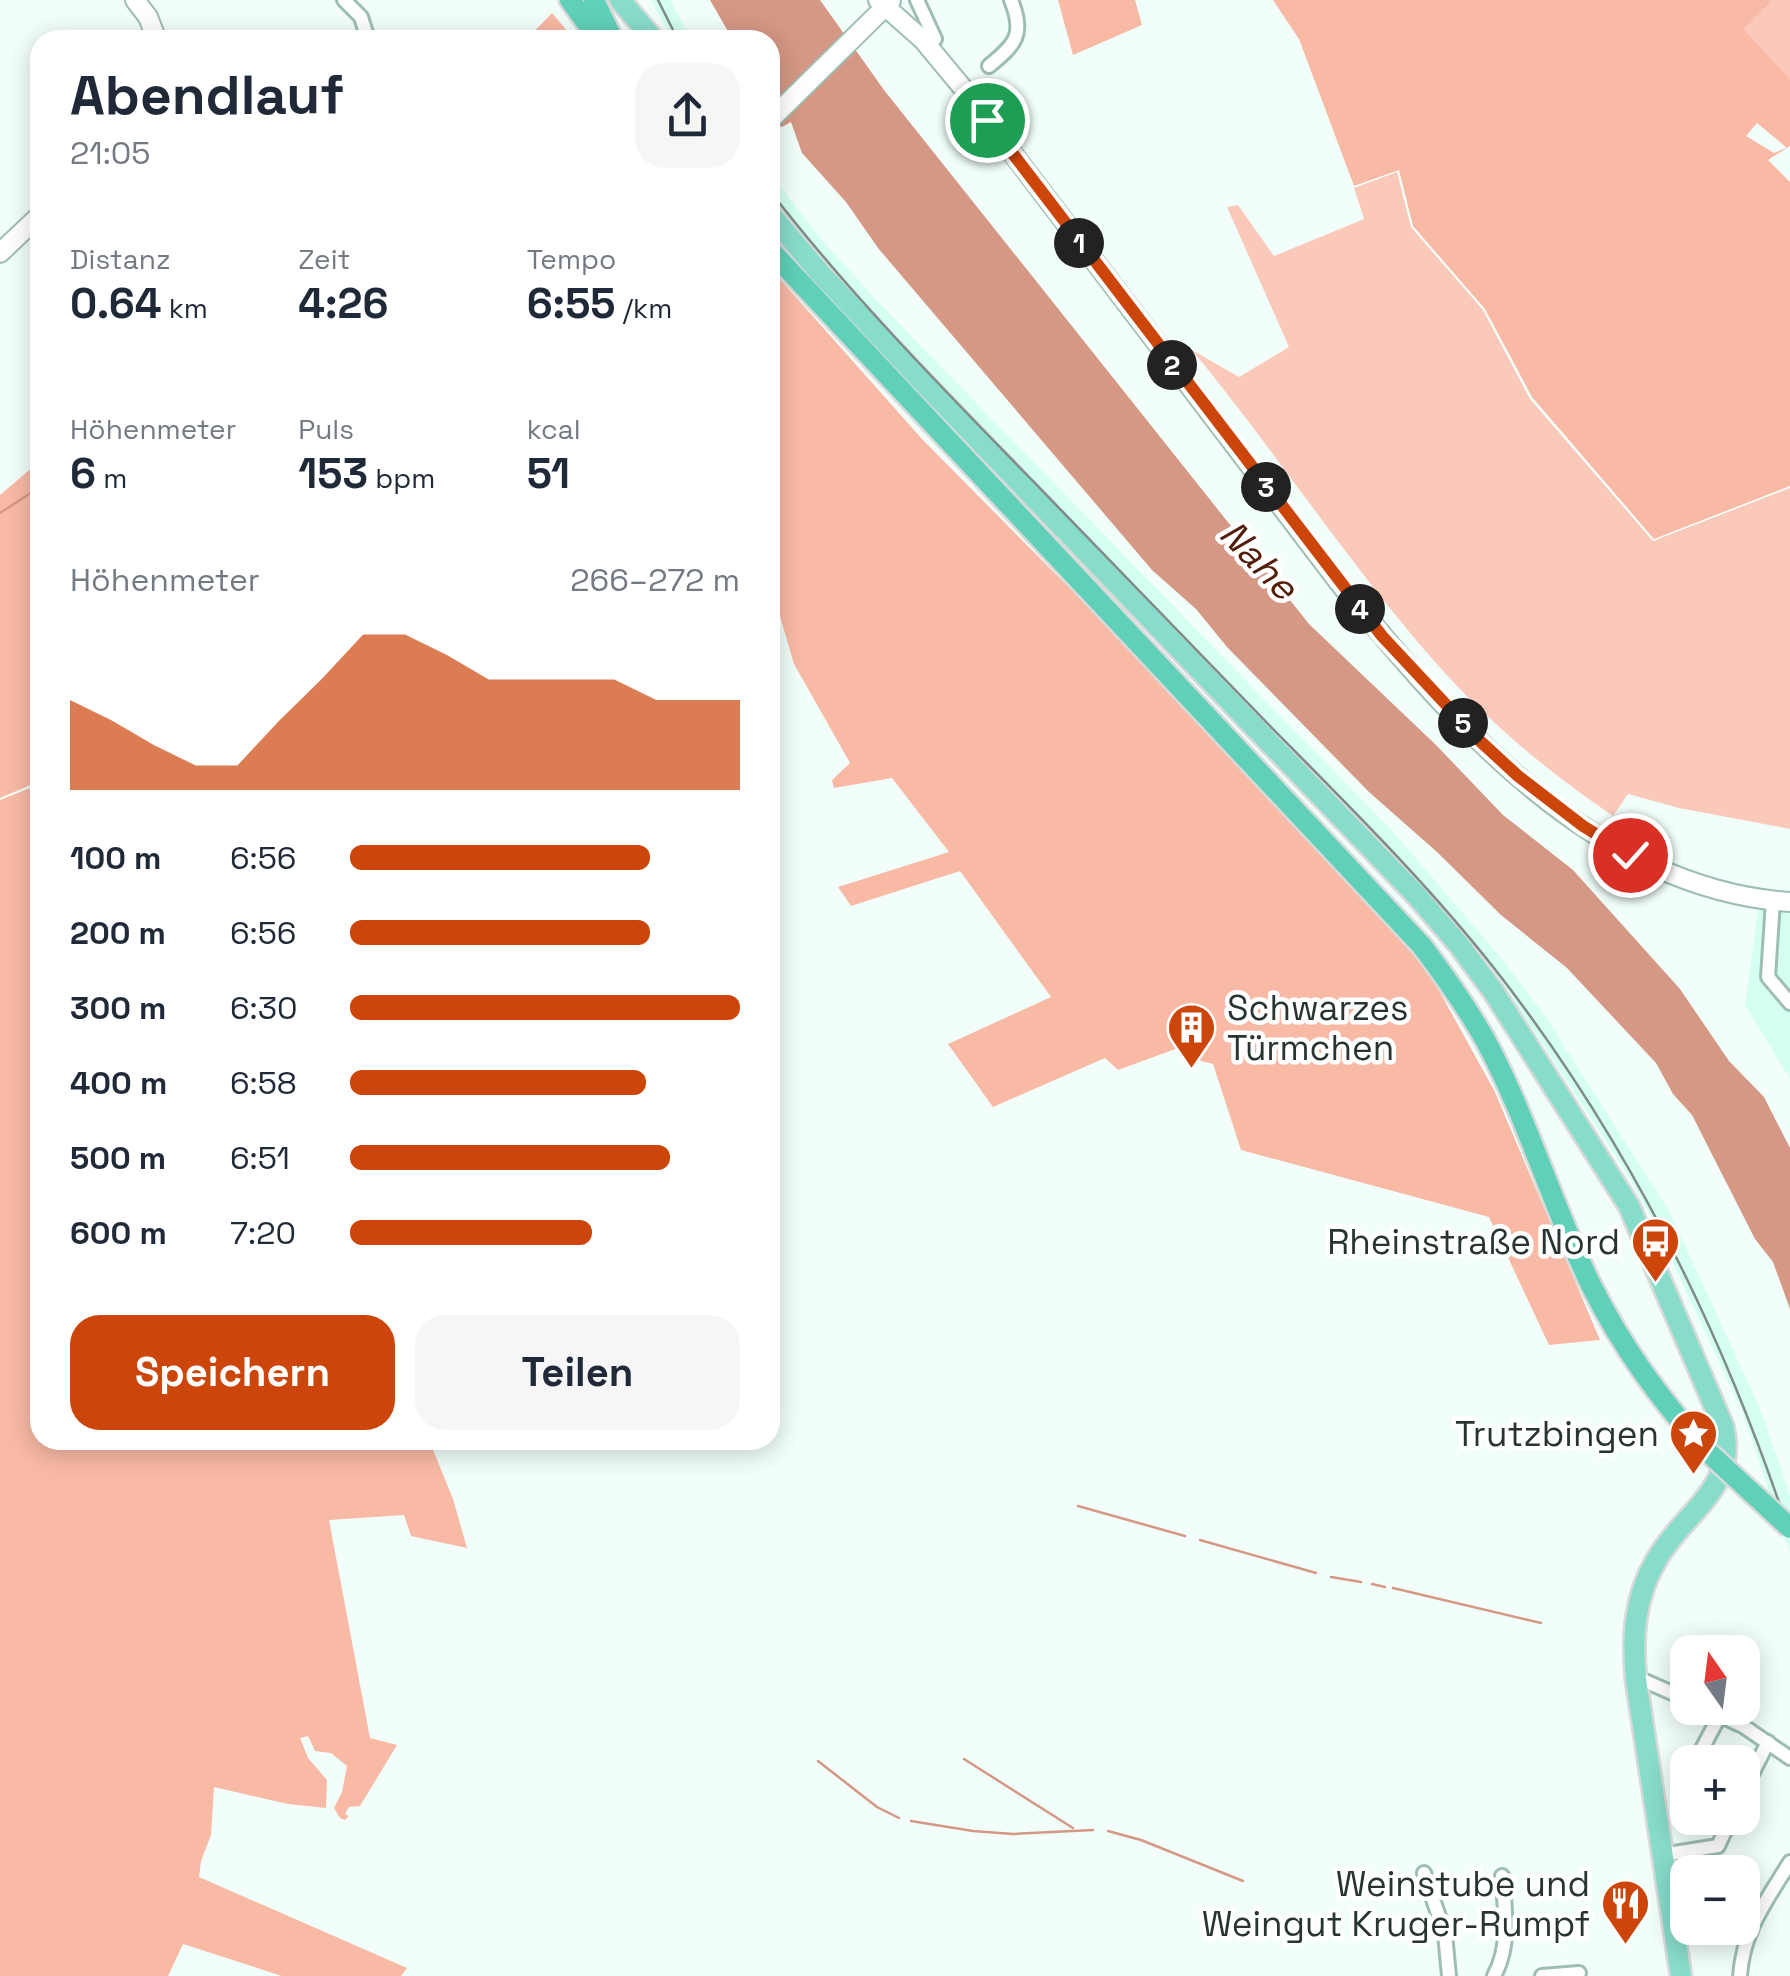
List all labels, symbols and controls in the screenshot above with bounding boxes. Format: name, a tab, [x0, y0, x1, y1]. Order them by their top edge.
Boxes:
text: Abendlauf	[70, 60, 344, 130]
button: share	[635, 63, 740, 168]
pin	[945, 78, 1030, 163]
icon: arrive	[960, 93, 1015, 148]
text: 21:05	[70, 133, 150, 173]
pin: 1	[1054, 218, 1104, 268]
text: 1	[1073, 225, 1085, 261]
text: Distanz	[70, 241, 171, 277]
text: Zeit	[298, 241, 350, 277]
text: Tempo	[527, 241, 616, 277]
text: 0.64	[70, 277, 161, 330]
text: 4:26	[298, 277, 388, 330]
text: 6:55	[527, 277, 616, 330]
text: km	[161, 290, 208, 326]
text: /km	[616, 290, 672, 326]
pin: 2	[1147, 340, 1197, 390]
text: 2	[1164, 347, 1180, 383]
text: Höhenmeter	[70, 411, 236, 447]
text: Puls	[298, 411, 354, 447]
text: kcal	[527, 411, 581, 447]
text: 6	[70, 447, 96, 500]
text: 153	[298, 447, 368, 500]
text: 51	[527, 447, 570, 500]
text: m	[96, 460, 127, 496]
text: bpm	[368, 460, 435, 496]
pin: 3	[1241, 462, 1291, 512]
text: 3	[1257, 469, 1275, 505]
water label: Nahe	[1209, 510, 1310, 611]
text: Höhenmeter	[70, 560, 260, 600]
text: 266–272 m	[570, 560, 740, 600]
pin: 4	[1335, 584, 1385, 634]
text: 4	[1351, 591, 1369, 627]
pin: 5	[1438, 698, 1488, 748]
text: 5	[1455, 705, 1471, 741]
pin	[1588, 813, 1673, 898]
icon: check	[1603, 828, 1658, 883]
text: 100 m	[70, 838, 161, 878]
text: 6:56	[230, 838, 296, 878]
text: 200 m	[70, 913, 166, 953]
text: 6:56	[230, 913, 296, 953]
place label: Schwarzes Türmchen	[1227, 986, 1408, 1070]
text: 300 m	[70, 988, 166, 1028]
text: 6:30	[230, 988, 298, 1028]
building icon: Schwarzes Türmchen	[1166, 1002, 1218, 1070]
text: 400 m	[70, 1063, 167, 1103]
text: 6:58	[230, 1063, 297, 1103]
text: 500 m	[70, 1138, 166, 1178]
text: 6:51	[230, 1138, 290, 1178]
text: 600 m	[70, 1213, 167, 1253]
text: 7:20	[230, 1213, 296, 1253]
bus stop icon: Rheinstraße Nord	[1629, 1216, 1681, 1284]
place label: Rheinstraße Nord	[1327, 1220, 1620, 1264]
button: Speichern	[70, 1315, 395, 1430]
button: Teilen	[415, 1315, 740, 1430]
place icon: Trutzbingen	[1668, 1408, 1720, 1476]
place label: Trutzbingen	[1455, 1412, 1659, 1456]
north arrow	[1670, 1635, 1760, 1725]
map controls	[1670, 1635, 1760, 1945]
button: +	[1670, 1745, 1760, 1835]
button: −	[1670, 1855, 1760, 1945]
place label: Weinstube und Weingut Kruger-Rumpf	[1202, 1862, 1590, 1946]
restaurant icon: Weinstube und Weingut Kruger-Rumpf	[1599, 1878, 1651, 1946]

